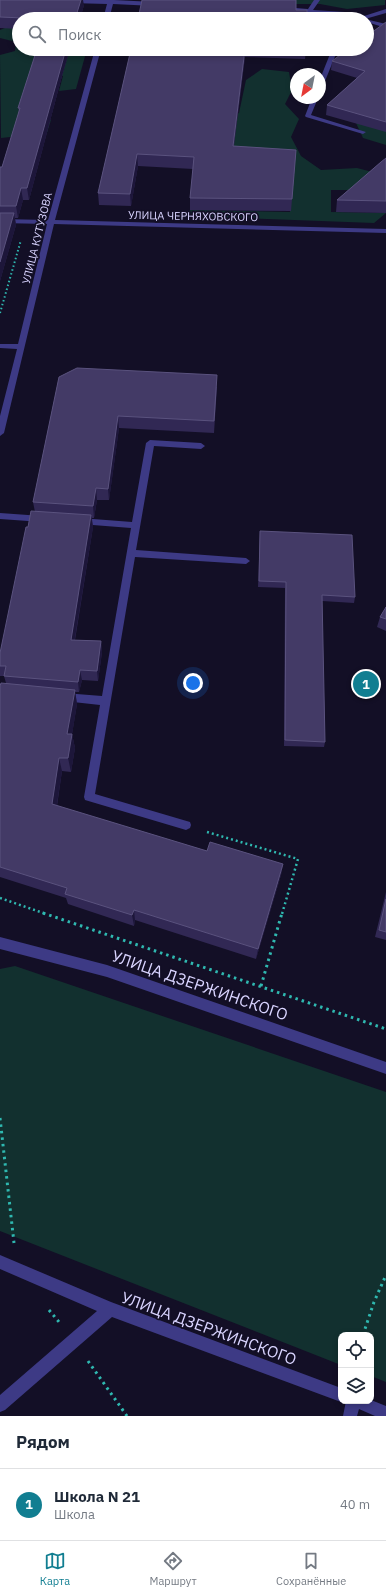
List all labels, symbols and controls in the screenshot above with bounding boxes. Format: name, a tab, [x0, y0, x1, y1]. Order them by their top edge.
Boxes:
search box	[12, 12, 374, 56]
icon: search	[26, 23, 48, 45]
text: Поиск	[58, 25, 101, 44]
north arrow	[290, 68, 326, 104]
street label: УЛИЦА КУТУЗОВА	[19, 191, 55, 285]
street label: УЛИЦА ЧЕРНЯХОВСКОГО	[128, 208, 258, 224]
pin: 1	[353, 669, 379, 699]
your location	[183, 673, 203, 693]
street label: УЛИЦА ДЗЕРЖИНСКОГО	[109, 945, 291, 1025]
street label: УЛИЦА ДЗЕРЖИНСКОГО	[119, 1287, 299, 1369]
map controls	[338, 1332, 374, 1404]
button: locate	[338, 1332, 374, 1368]
button: layers	[338, 1368, 374, 1404]
text: Рядом	[16, 1431, 70, 1453]
text: Школа N 21	[54, 1487, 140, 1506]
text: 1	[25, 1496, 33, 1513]
text: 40 m	[340, 1496, 370, 1513]
text: Школа	[54, 1506, 95, 1523]
tab: Карта	[40, 1550, 70, 1588]
tab: Маршрут	[150, 1550, 197, 1588]
tab: Сохранённые	[276, 1550, 346, 1588]

